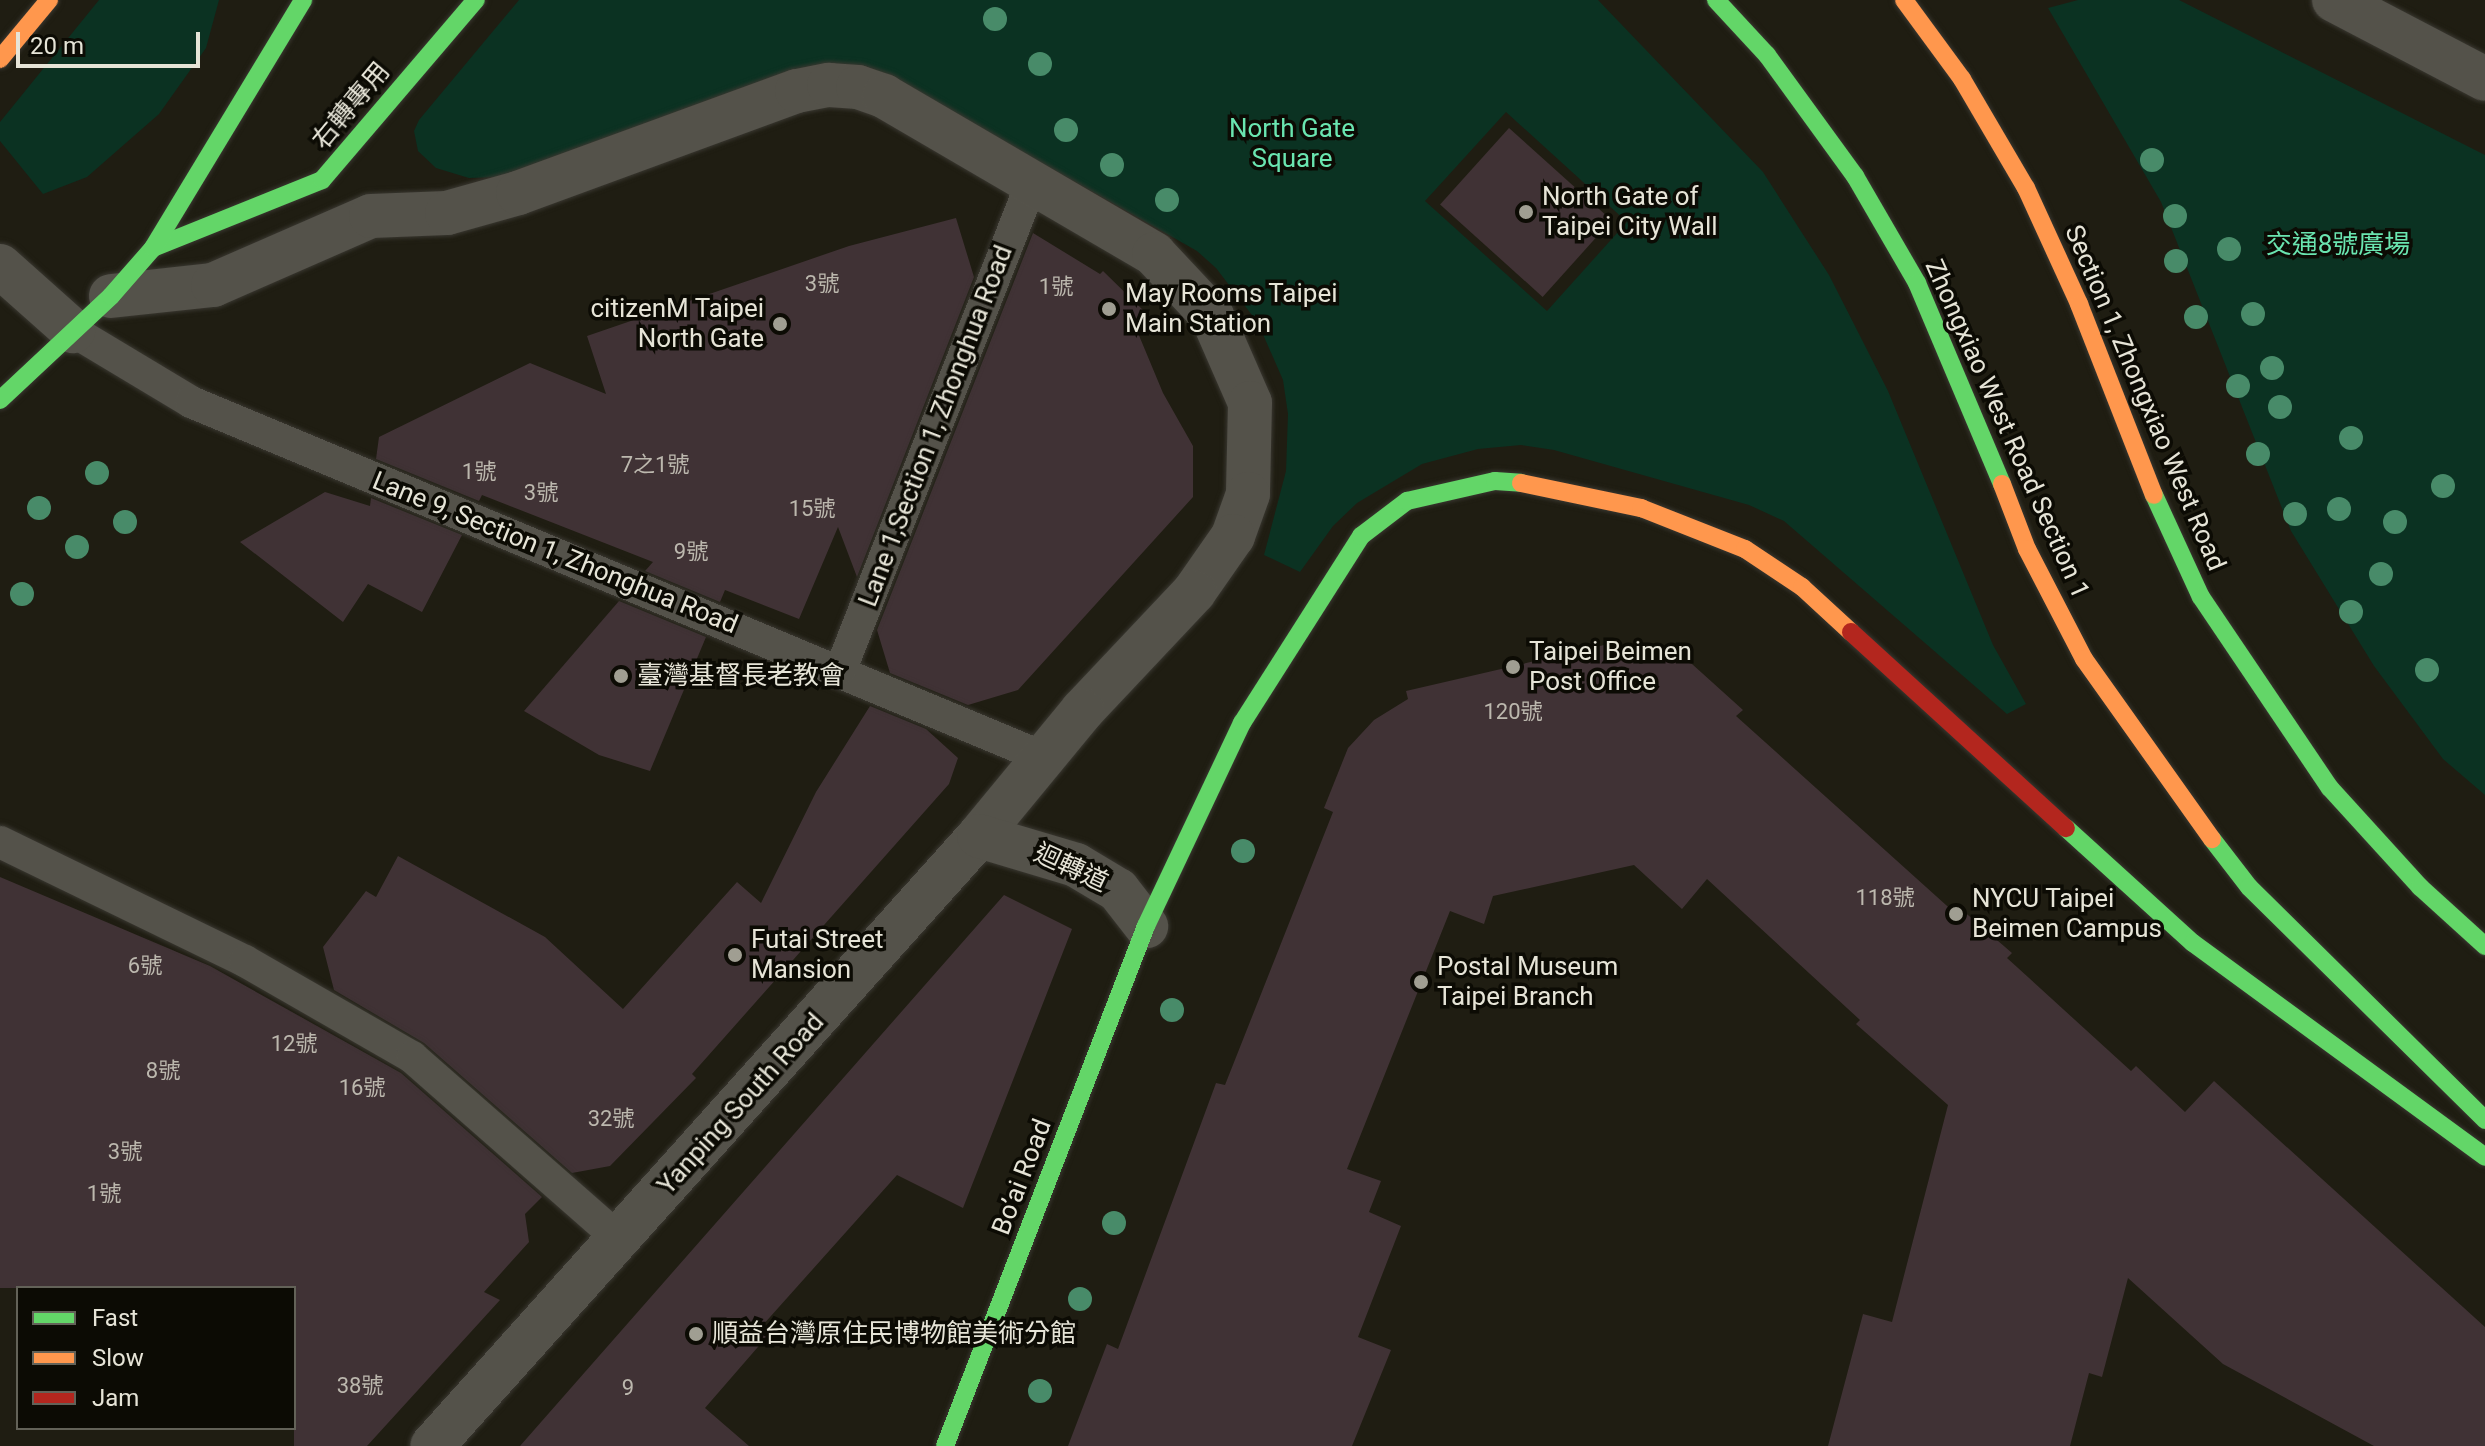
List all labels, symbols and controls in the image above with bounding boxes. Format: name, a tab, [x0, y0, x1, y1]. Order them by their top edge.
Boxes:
scale bar	[20, 16, 204, 66]
text: 20 m	[30, 32, 84, 60]
street label: 右轉專用	[306, 56, 396, 156]
park label: North Gate Square	[1229, 113, 1355, 174]
place label: North Gate of Taipei City Wall	[1542, 181, 1718, 242]
marker: North Gate of Taipei City Wall	[1517, 203, 1535, 221]
street label: Section 1, Zhongxiao West Road	[2058, 221, 2232, 575]
park label: 交通8號廣場	[2266, 229, 2410, 261]
street label: Lane 1,Section 1, Zhonghua Road	[853, 241, 1019, 611]
street label: Zhongxiao West Road Section 1	[1918, 255, 2096, 603]
house number: 3號	[805, 271, 839, 297]
house number: 1號	[1039, 274, 1073, 300]
place label: May Rooms Taipei Main Station	[1125, 278, 1338, 340]
place label: citizenM Taipei North Gate	[590, 293, 764, 354]
marker: May Rooms Taipei Main Station	[1100, 300, 1118, 318]
marker: citizenM Taipei North Gate	[771, 315, 789, 333]
house number: 7之1號	[621, 452, 689, 478]
house number: 1號	[462, 459, 496, 485]
street label: Lane 9, Section 1, Zhonghua Road	[368, 465, 742, 641]
house number: 3號	[524, 480, 558, 506]
house number: 15號	[789, 496, 835, 522]
house number: 9號	[674, 539, 708, 565]
place label: Taipei Beimen Post Office	[1529, 636, 1692, 698]
marker: Taipei Beimen Post Office	[1504, 658, 1522, 676]
place label: 臺灣基督長老教會	[637, 660, 845, 692]
marker: 臺灣基督長老教會	[612, 667, 630, 685]
house number: 120號	[1483, 699, 1543, 725]
street label: 迴轉道	[1029, 837, 1113, 899]
place label: NYCU Taipei Beimen Campus	[1972, 883, 2162, 944]
house number: 118號	[1855, 885, 1915, 911]
marker: NYCU Taipei Beimen Campus	[1947, 905, 1965, 923]
place label: Futai Street Mansion	[751, 924, 883, 986]
marker: Futai Street Mansion	[726, 946, 744, 964]
place label: Postal Museum Taipei Branch	[1437, 951, 1618, 1012]
house number: 6號	[128, 953, 162, 979]
marker: Postal Museum Taipei Branch	[1412, 973, 1430, 991]
street label: Yanping South Road	[651, 1007, 831, 1201]
house number: 12號	[271, 1031, 317, 1057]
house number: 8號	[146, 1058, 180, 1084]
house number: 16號	[339, 1075, 385, 1101]
house number: 32號	[588, 1106, 634, 1132]
street label: Bo’ai Road	[986, 1115, 1058, 1239]
house number: 3號	[108, 1139, 142, 1165]
house number: 1號	[87, 1181, 121, 1207]
legend	[16, 1286, 296, 1430]
text: Fast	[92, 1304, 138, 1332]
place label: 順益台灣原住民博物館美術分館	[712, 1318, 1076, 1350]
marker: 順益台灣原住民博物館美術分館	[687, 1325, 705, 1343]
text: Slow	[92, 1344, 144, 1372]
house number: 38號	[337, 1373, 383, 1399]
house number: 9	[622, 1375, 634, 1401]
text: Jam	[92, 1384, 139, 1412]

